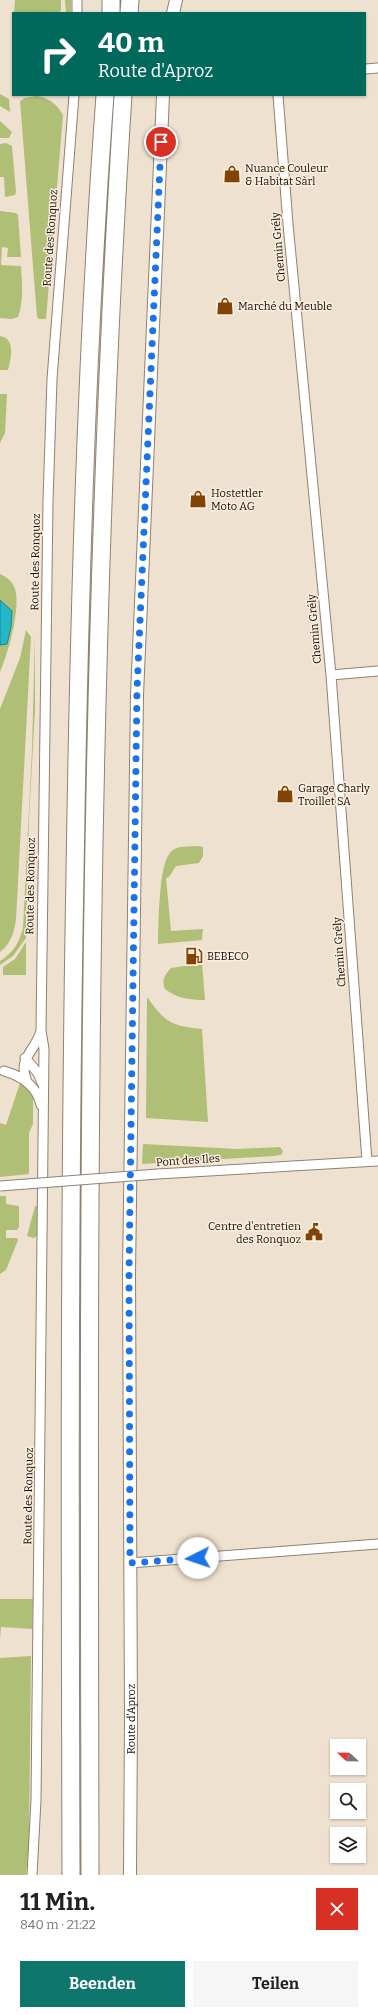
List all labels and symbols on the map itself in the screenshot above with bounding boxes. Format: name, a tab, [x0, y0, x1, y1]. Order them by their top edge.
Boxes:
pin	[144, 125, 178, 159]
place label: Nuance Couleur & Habitat Sàrl	[245, 162, 328, 188]
shop icon: Nuance Couleur & Habitat Sàrl	[222, 164, 242, 184]
street label: Route des Ronquoz	[41, 189, 60, 287]
street label: Chemin Grély	[269, 211, 288, 282]
shop icon: Marché du Meuble	[215, 296, 235, 316]
place label: Marché du Meuble	[238, 300, 332, 313]
place label: Hostettler Moto AG	[211, 487, 263, 513]
shop icon: Hostettler Moto AG	[188, 489, 208, 509]
street label: Route des Ronquoz	[28, 513, 43, 611]
street label: Chemin Grély	[305, 593, 324, 664]
place label: Garage Charly Troillet SA	[298, 782, 370, 808]
shop icon: Garage Charly Troillet SA	[275, 784, 295, 804]
street label: Route des Ronquoz	[23, 837, 38, 935]
street label: Chemin Grély	[331, 916, 348, 987]
fuel station icon: BEBECO	[184, 946, 204, 966]
place label: BEBECO	[207, 950, 249, 963]
street label: Pont des Iles	[156, 1152, 220, 1169]
place label: Centre d'entretien des Ronquoz	[208, 1220, 301, 1246]
public building icon: Centre d'entretien des Ronquoz	[304, 1222, 324, 1242]
street label: Route des Ronquoz	[21, 1447, 36, 1545]
position arrow	[177, 1537, 219, 1579]
street label: Route d'Aproz	[125, 1684, 138, 1754]
north arrow	[330, 1739, 366, 1775]

